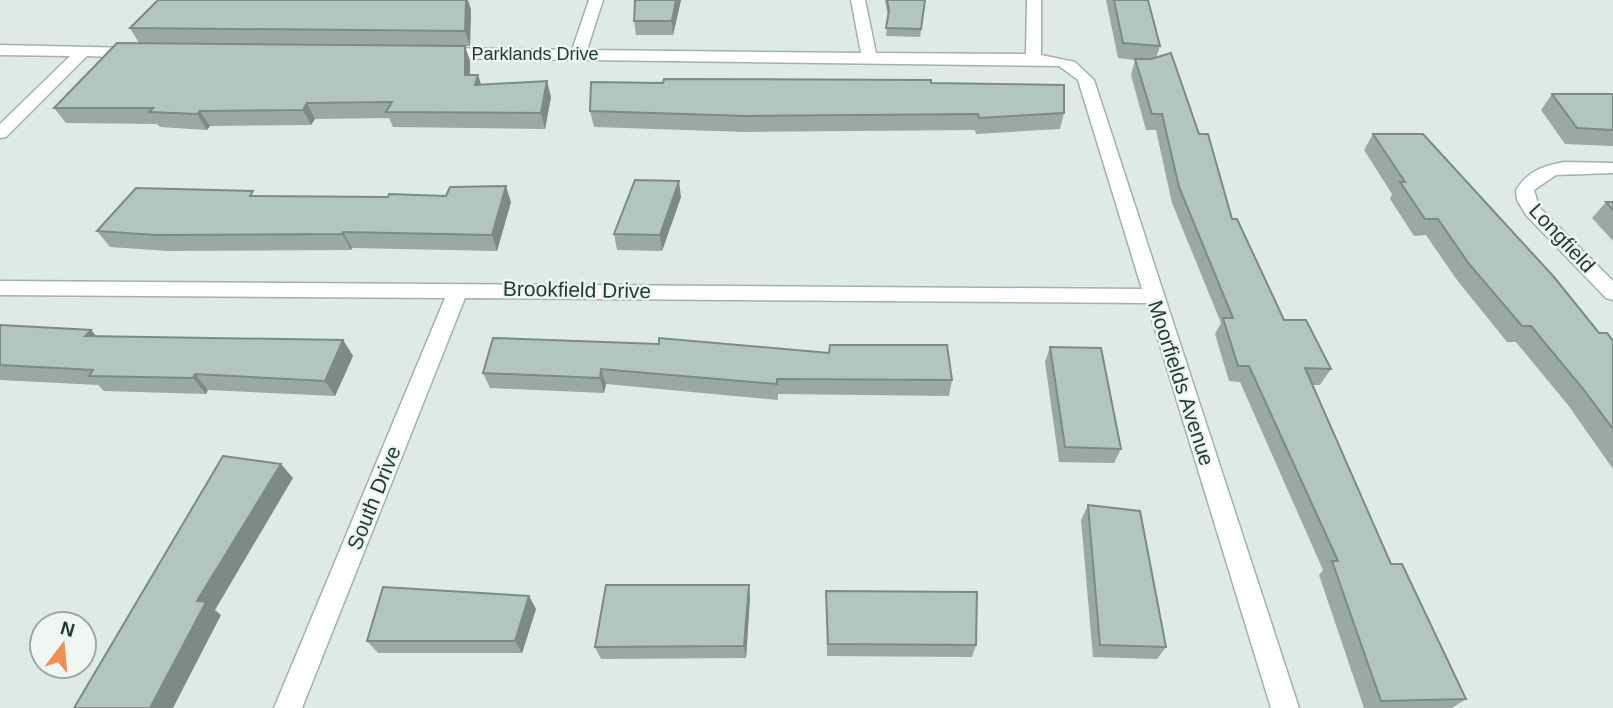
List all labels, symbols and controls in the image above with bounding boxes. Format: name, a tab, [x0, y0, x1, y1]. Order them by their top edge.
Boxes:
street label: Parklands Drive	[471, 44, 599, 64]
street label: Longfield	[1525, 199, 1600, 277]
street label: Brookfield Drive	[503, 277, 651, 302]
street label: Moorfields Avenue	[1144, 297, 1219, 468]
street label: South Drive	[342, 443, 405, 553]
north arrow	[28, 610, 98, 680]
text: N	[58, 617, 77, 641]

